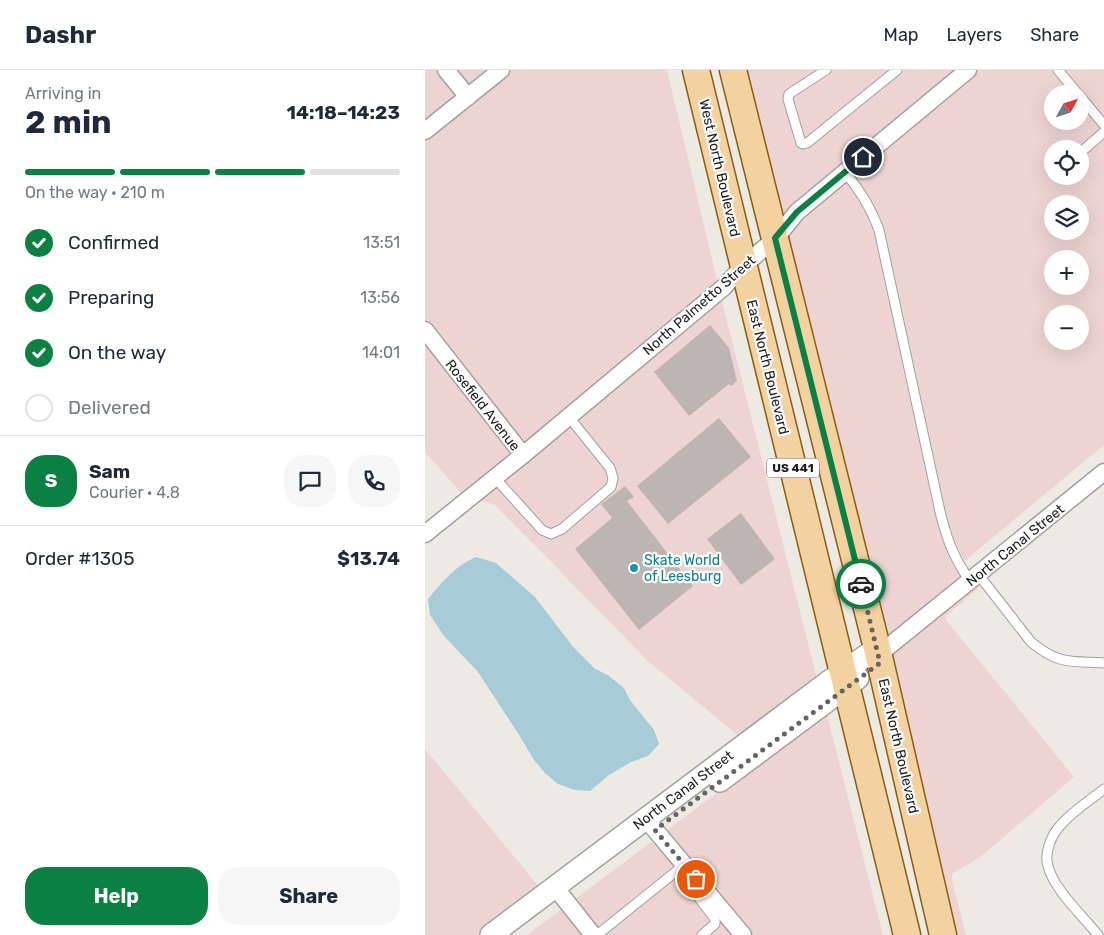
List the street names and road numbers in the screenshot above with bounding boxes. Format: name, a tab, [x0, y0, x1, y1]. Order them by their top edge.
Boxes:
street label: West North Boulevard	[695, 98, 744, 239]
street label: North Palmetto Street	[640, 252, 759, 359]
street label: East North Boulevard	[743, 298, 792, 436]
street label: Rosefield Avenue	[442, 356, 524, 455]
road number: US 441	[767, 458, 819, 478]
street label: North Canal Street	[963, 500, 1068, 590]
street label: East North Boulevard	[875, 677, 922, 815]
street label: North Canal Street	[630, 747, 737, 834]

